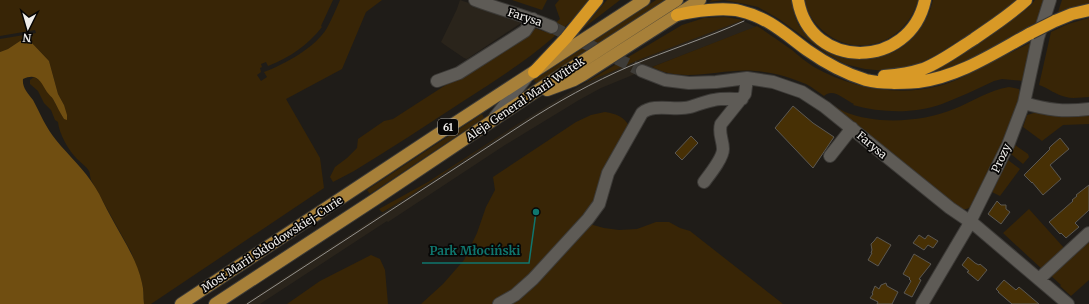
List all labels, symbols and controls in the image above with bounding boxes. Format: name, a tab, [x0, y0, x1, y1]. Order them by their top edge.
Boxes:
street label: Farysa	[506, 5, 544, 29]
north arrow	[8, 8, 48, 48]
text: N	[22, 31, 32, 45]
street label: Aleja Generał Marii Wittek	[462, 54, 587, 144]
road number: 61	[438, 119, 458, 135]
street label: Farysa	[854, 128, 890, 162]
street label: Prozy	[988, 141, 1014, 175]
street label: Most Marii Skłodowskiej-Curie	[199, 193, 346, 295]
callout: Park Młociński	[422, 239, 529, 263]
text: Park Młociński	[430, 243, 520, 258]

